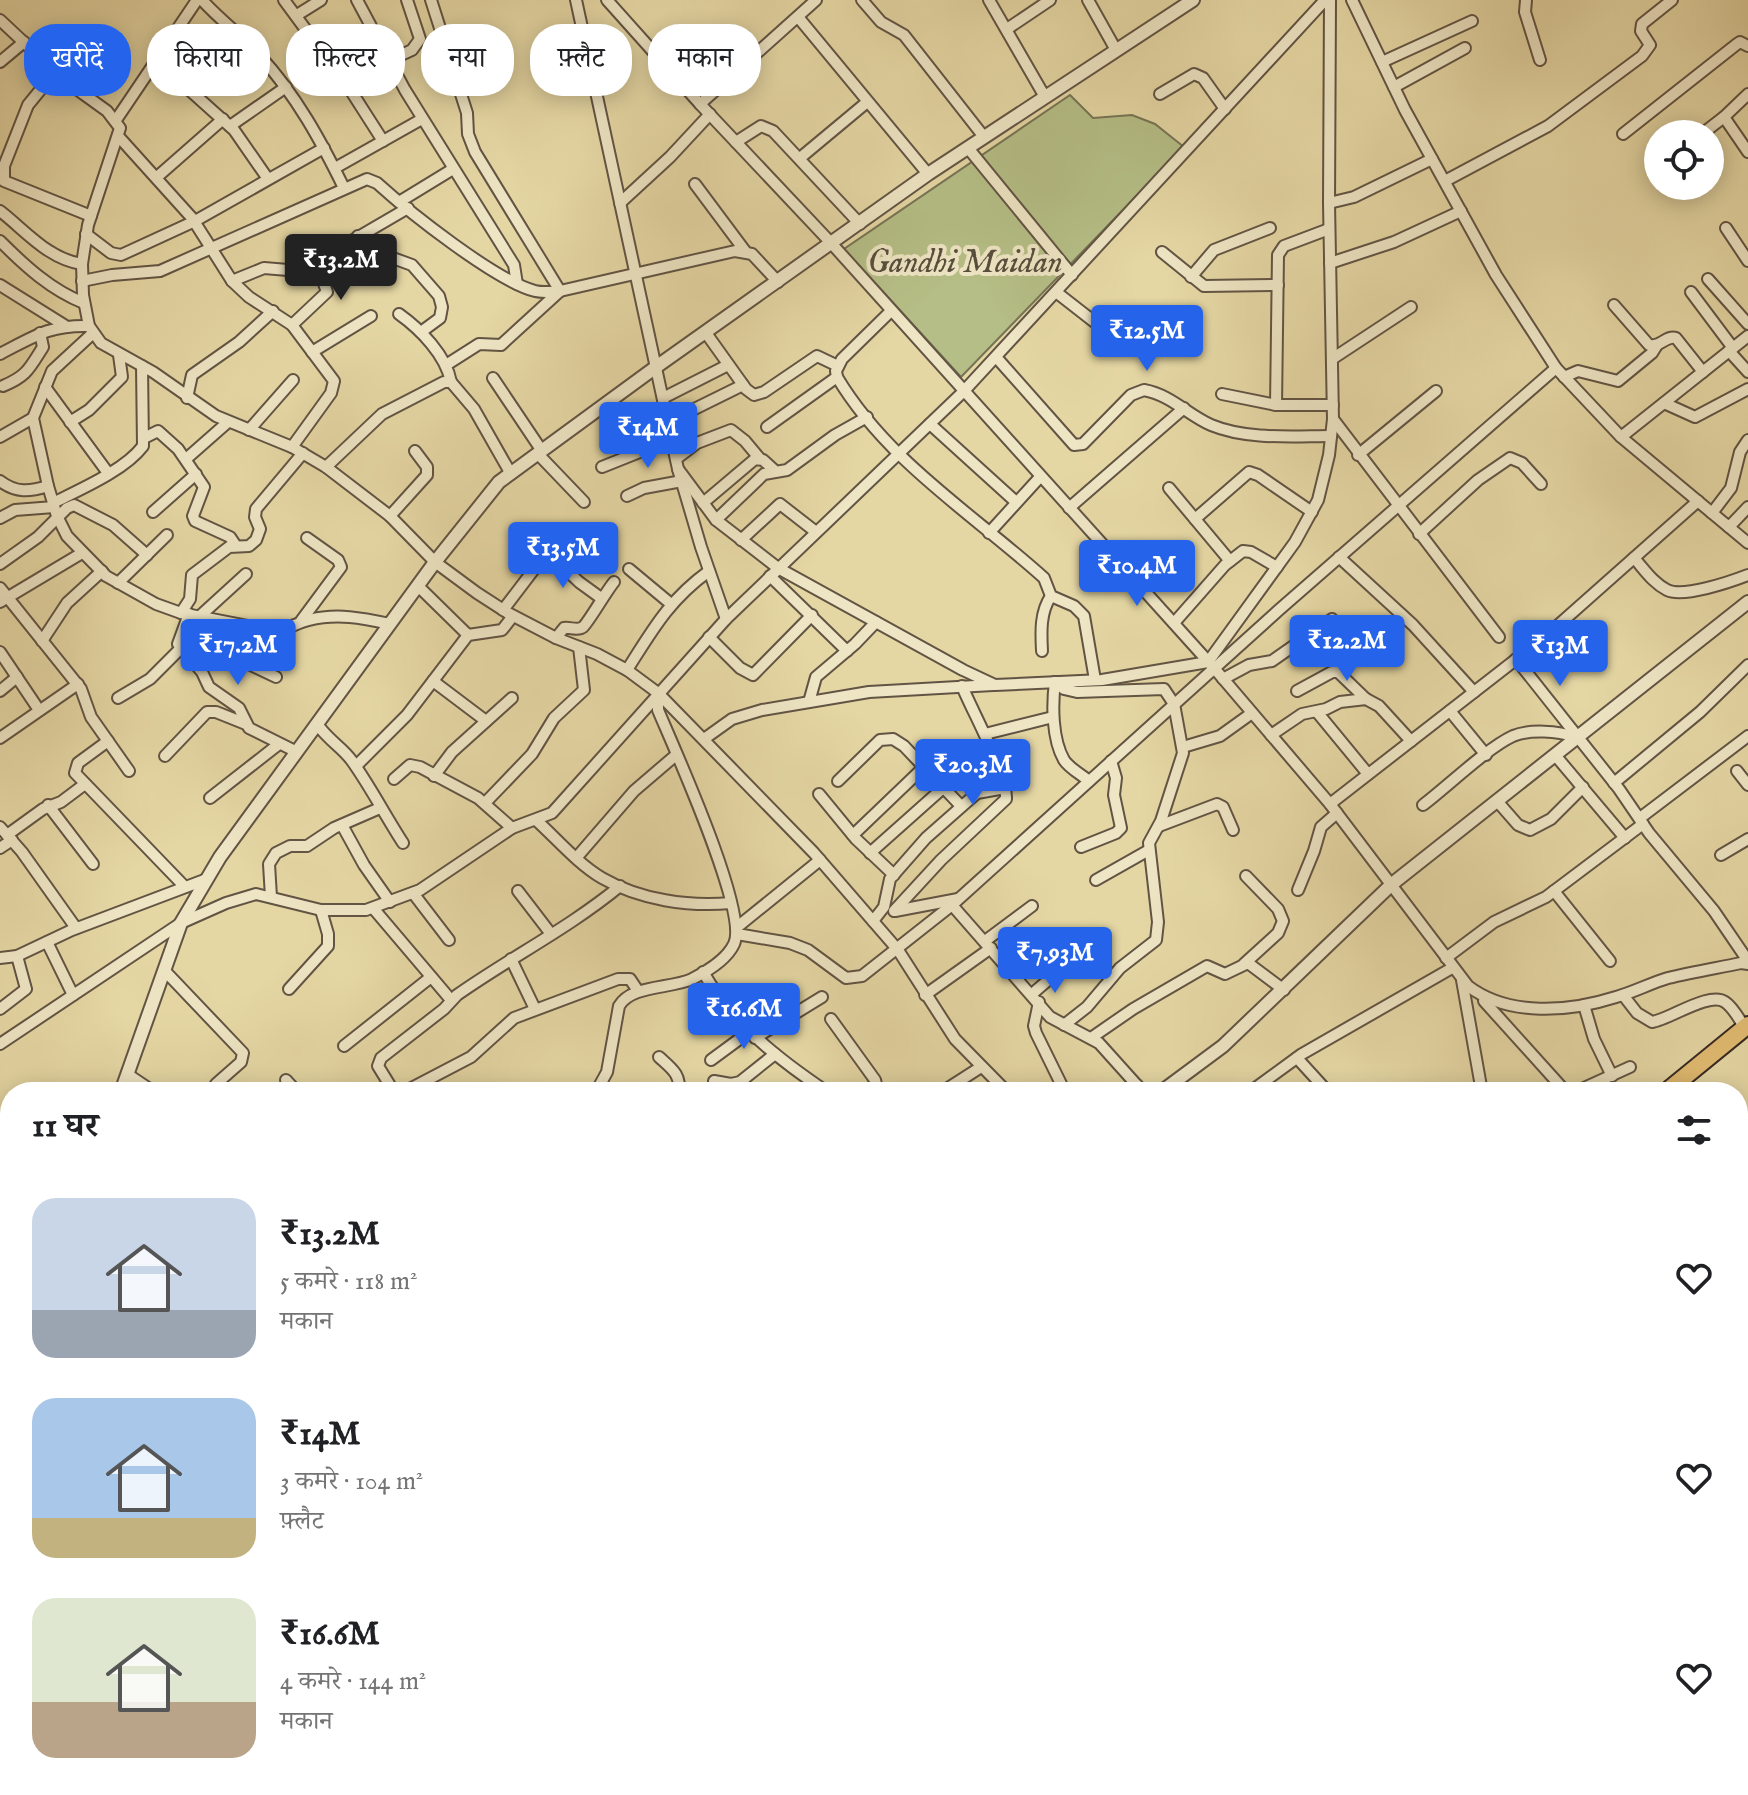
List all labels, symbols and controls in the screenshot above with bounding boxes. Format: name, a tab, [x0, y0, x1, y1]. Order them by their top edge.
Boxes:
chip: खरीदें	[24, 24, 131, 96]
chip: किराया	[147, 24, 270, 96]
chip: फ़िल्टर	[286, 24, 405, 96]
chip: नया	[421, 24, 514, 96]
chip: फ़्लैट	[530, 24, 632, 96]
chip: मकान	[648, 24, 761, 96]
map controls	[1644, 120, 1724, 200]
button: locate	[1644, 120, 1724, 200]
pin: ₹13.2M	[276, 234, 406, 302]
text: ₹13.2M	[303, 243, 379, 276]
park label: Gandhi Maidan	[867, 243, 1063, 284]
pin: ₹12.5M	[1082, 305, 1212, 373]
text: ₹12.5M	[1109, 314, 1185, 347]
pin: ₹14M	[601, 402, 695, 470]
text: ₹14M	[617, 411, 679, 444]
pin: ₹13.5M	[498, 522, 628, 590]
text: ₹13.5M	[526, 531, 600, 564]
pin: ₹10.4M	[1072, 540, 1202, 608]
text: ₹10.4M	[1097, 549, 1177, 582]
pin: ₹12.2M	[1282, 615, 1412, 683]
pin: ₹17.2M	[173, 619, 303, 687]
pin: ₹13M	[1513, 620, 1607, 688]
text: ₹12.2M	[1308, 624, 1386, 657]
text: ₹17.2M	[199, 628, 277, 661]
text: ₹13M	[1531, 629, 1589, 662]
pin: ₹20.3M	[908, 739, 1038, 807]
text: ₹20.3M	[933, 748, 1013, 781]
pin: ₹7.93M	[990, 927, 1120, 995]
text: ₹7.93M	[1016, 936, 1094, 969]
pin: ₹16.6M	[679, 983, 809, 1051]
text: ₹16.6M	[706, 992, 782, 1025]
text: 11 घर	[32, 1105, 99, 1148]
icon: filters	[1672, 1108, 1716, 1152]
text: ₹13.2M	[280, 1213, 380, 1256]
icon: home	[96, 1230, 192, 1326]
icon: heart	[1672, 1256, 1716, 1300]
text: 5 कमरे · 118 m²	[280, 1265, 417, 1298]
text: मकान	[280, 1305, 333, 1338]
text: ₹14M	[280, 1413, 361, 1456]
icon: home	[96, 1430, 192, 1526]
icon: heart	[1672, 1456, 1716, 1500]
text: 3 कमरे · 104 m²	[280, 1465, 423, 1498]
text: फ़्लैट	[280, 1505, 323, 1538]
text: ₹16.6M	[280, 1613, 380, 1656]
icon: home	[96, 1630, 192, 1726]
icon: heart	[1672, 1656, 1716, 1700]
text: 4 कमरे · 144 m²	[280, 1665, 426, 1698]
text: मकान	[280, 1705, 333, 1738]

